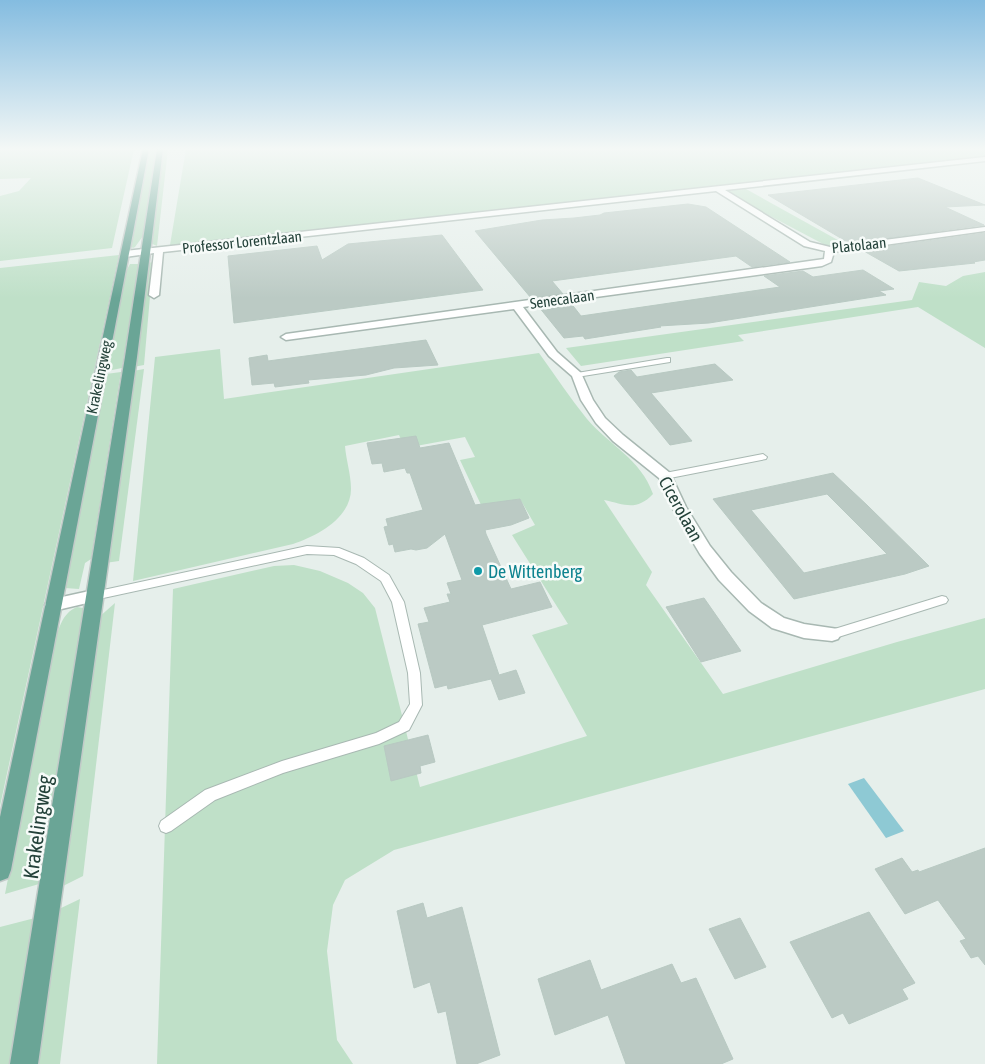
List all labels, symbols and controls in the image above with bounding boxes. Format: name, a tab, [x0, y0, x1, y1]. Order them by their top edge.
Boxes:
street label: Professor Lorentzlaan	[181, 227, 303, 257]
street label: Platolaan	[831, 234, 887, 256]
street label: Senecalaan	[529, 286, 595, 312]
street label: Krakelingweg	[83, 338, 115, 415]
street label: Cicerolaan	[655, 473, 707, 545]
place label: De Wittenberg	[488, 561, 582, 582]
marker: De Wittenberg	[472, 565, 484, 577]
street label: Krakelingweg	[18, 773, 56, 881]

